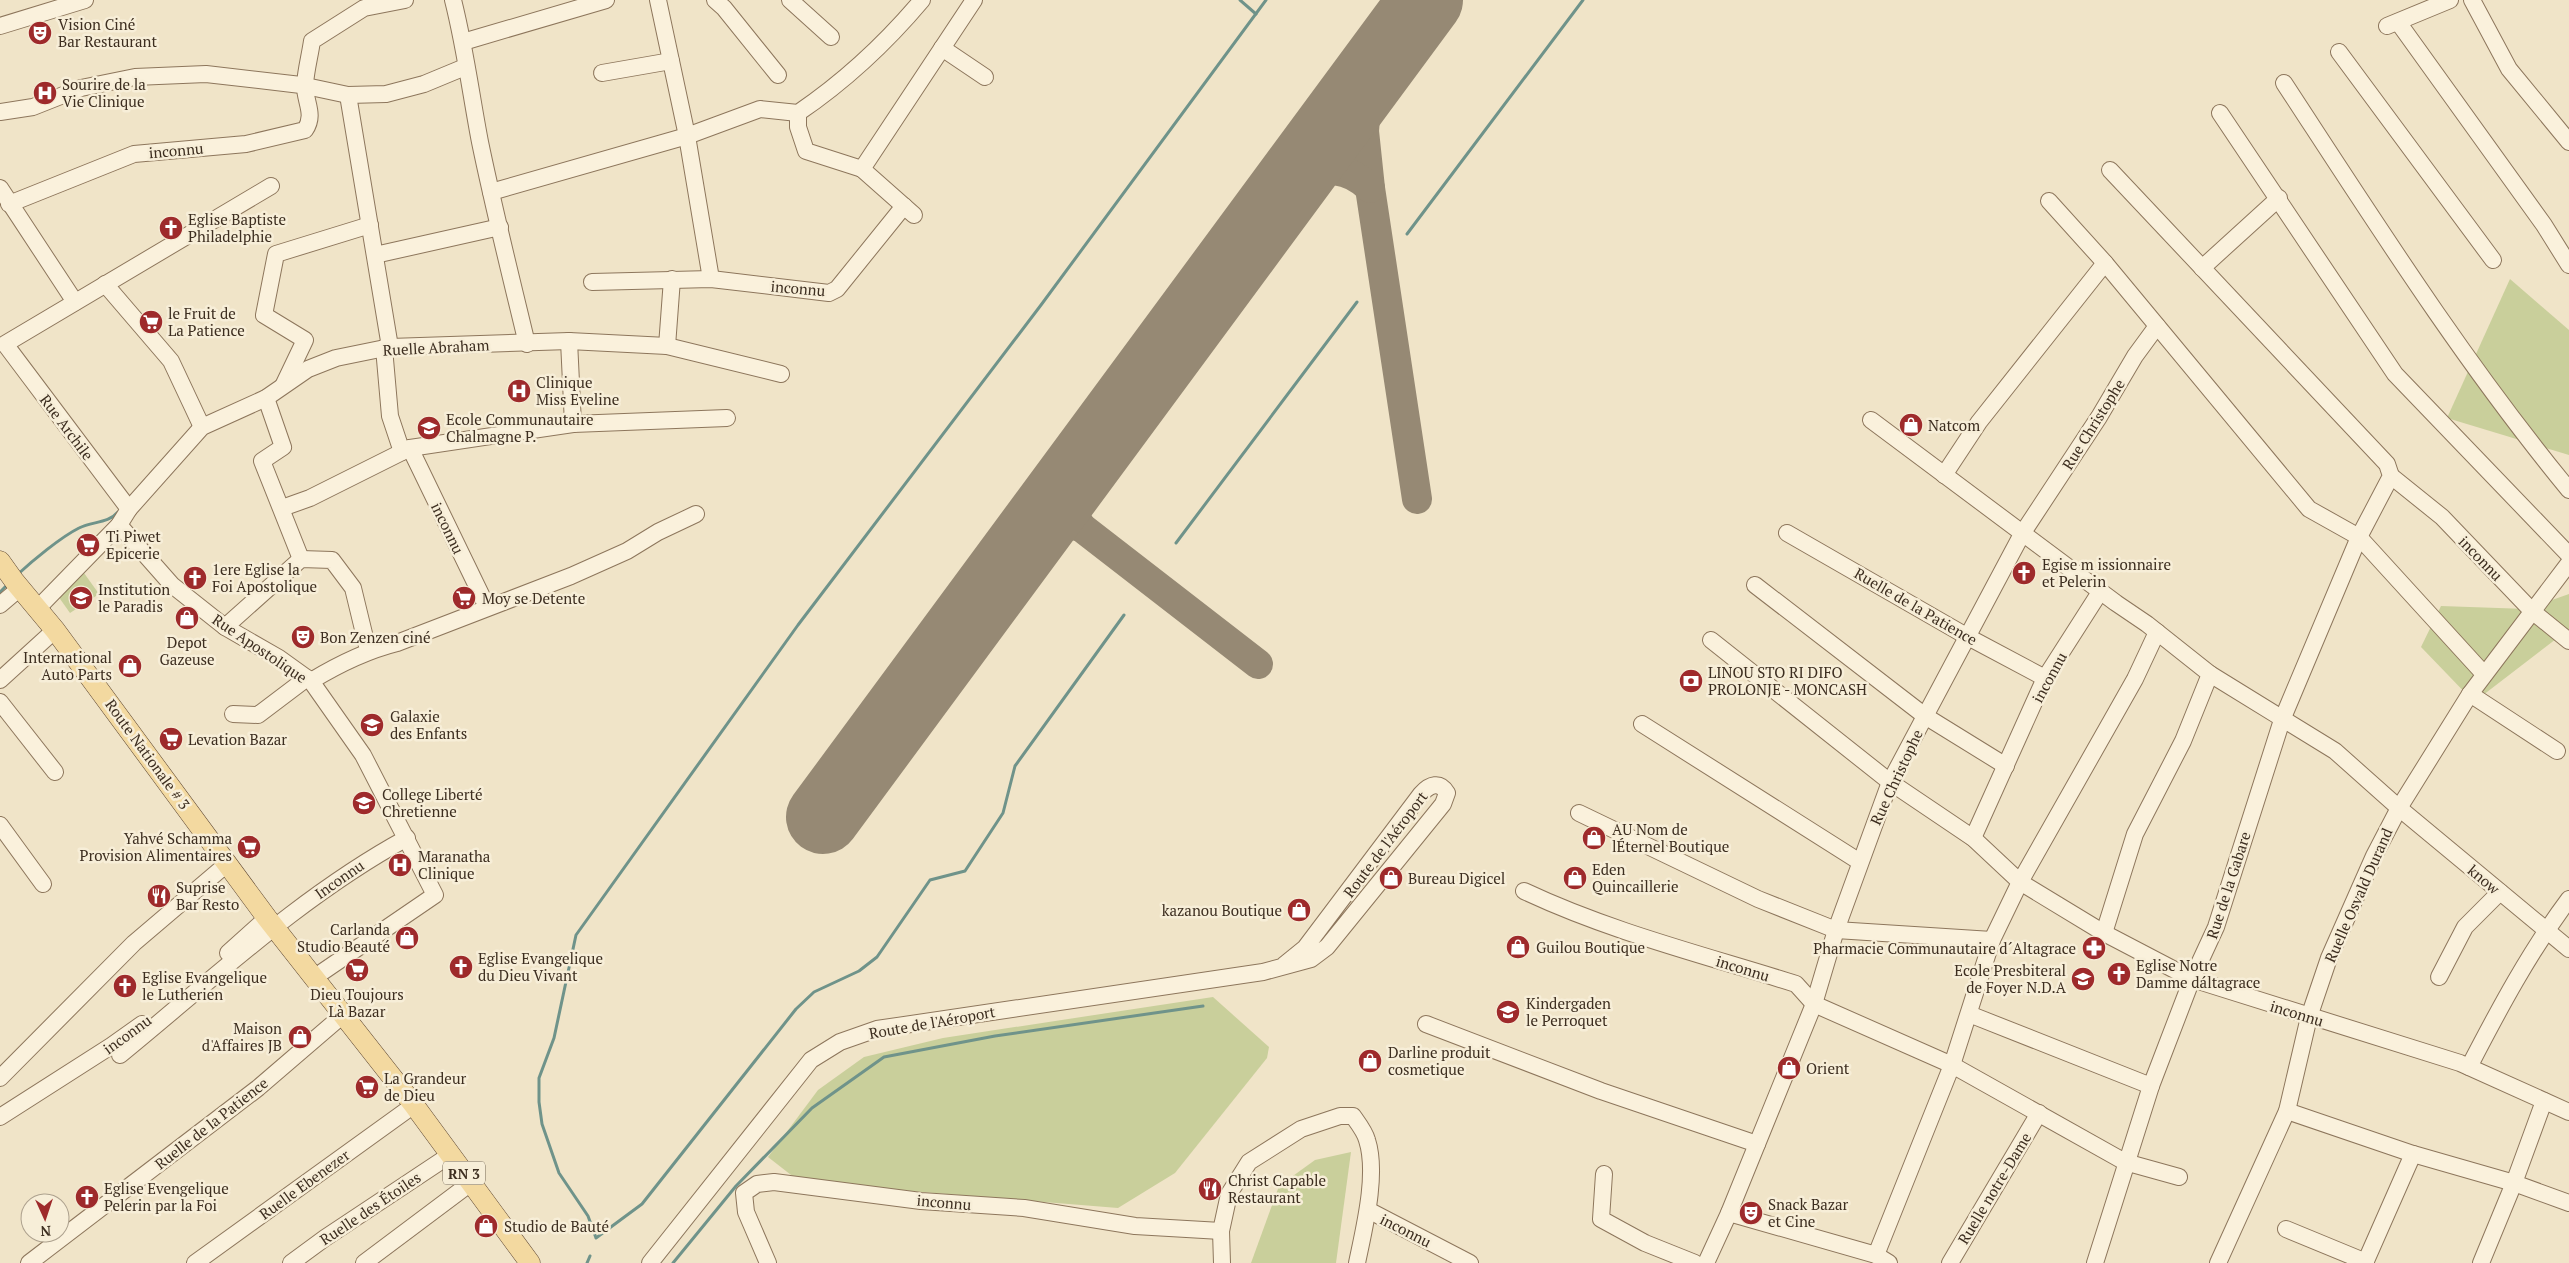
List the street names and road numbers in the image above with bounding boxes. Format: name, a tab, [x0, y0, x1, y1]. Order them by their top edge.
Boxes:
street label: inconnu	[148, 138, 205, 162]
street label: inconnu	[770, 276, 827, 300]
street label: Ruelle Abraham	[382, 334, 490, 360]
street label: Rue Christophe	[2057, 375, 2129, 473]
street label: Rue Archile	[36, 390, 98, 464]
street label: inconnu	[427, 499, 469, 557]
street label: inconnu	[2455, 531, 2508, 585]
street label: Ruelle de la Patience	[1851, 563, 1981, 649]
street label: Rue Apostolique	[209, 609, 311, 687]
street label: inconnu	[2027, 648, 2071, 706]
street label: Route Nationale # 3	[101, 695, 195, 813]
street label: Rue Christophe	[1865, 726, 1927, 828]
street label: Route de l'Aéroport	[1339, 787, 1432, 901]
street label: Ruelle Osvald Durand	[2319, 825, 2397, 965]
street label: Rue de la Gabare	[2201, 829, 2255, 941]
street label: Inconnu	[310, 855, 368, 903]
street label: know	[2464, 860, 2505, 899]
street label: inconnu	[1714, 950, 1773, 986]
street label: inconnu	[2268, 995, 2327, 1031]
street label: Route de l'Aéroport	[867, 1001, 997, 1043]
street label: inconnu	[99, 1010, 155, 1058]
street label: Ruelle de la Patience	[150, 1072, 272, 1174]
street label: Ruelle notre-Dame	[1953, 1128, 2035, 1248]
street label: Ruelle Ebenezer	[255, 1144, 353, 1224]
road number: RN 3	[443, 1162, 485, 1184]
street label: Ruelle des Étoiles	[316, 1167, 424, 1249]
street label: inconnu	[916, 1190, 973, 1214]
street label: inconnu	[1377, 1209, 1435, 1252]

